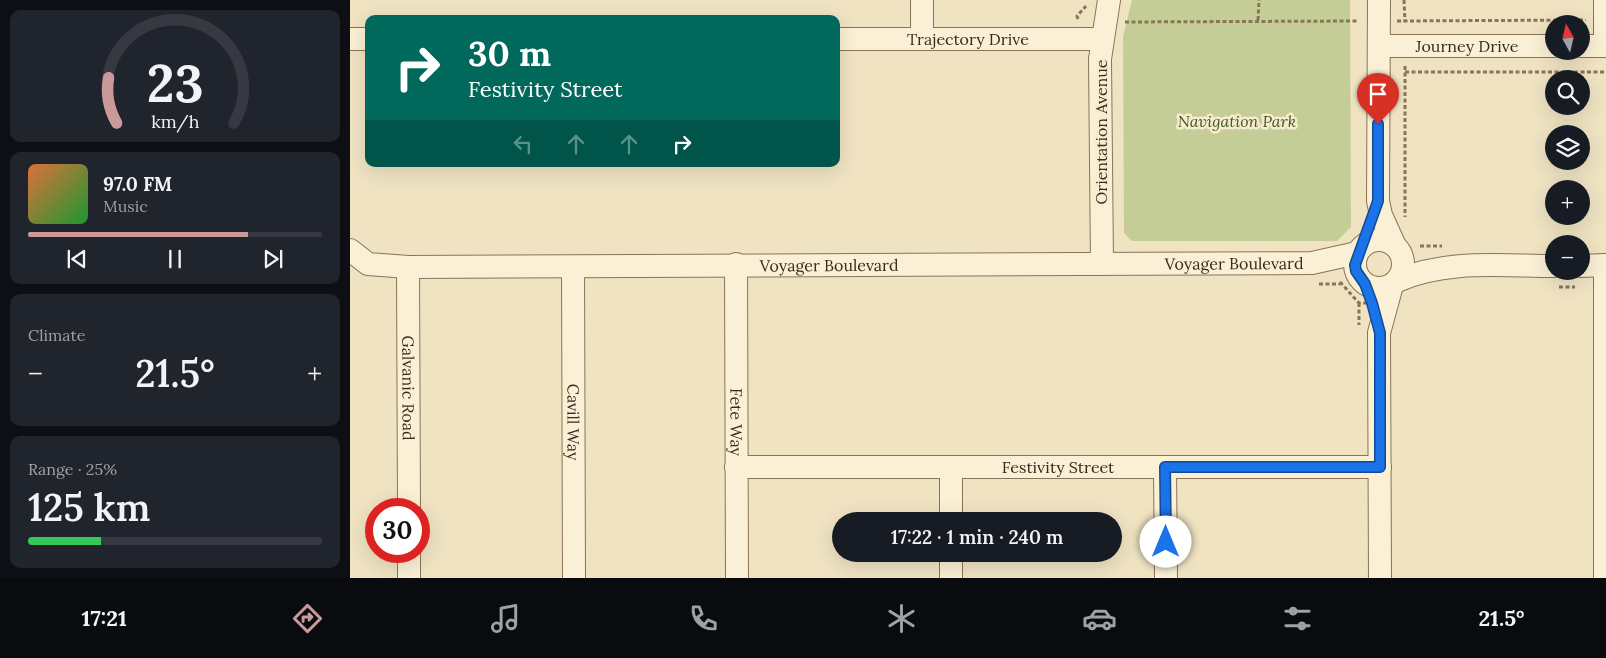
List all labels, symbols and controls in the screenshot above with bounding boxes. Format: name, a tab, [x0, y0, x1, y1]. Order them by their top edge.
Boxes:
north arrow	[1545, 15, 1590, 60]
map controls	[1545, 15, 1590, 280]
street label: Trajectory Drive	[907, 29, 1029, 49]
text: 30 m	[468, 31, 551, 76]
icon: right	[385, 35, 450, 100]
street label: Journey Drive	[1415, 36, 1519, 56]
text: 23	[147, 50, 203, 116]
street label: Orientation Avenue	[1091, 59, 1111, 204]
button: search	[1545, 70, 1590, 115]
pin	[1357, 73, 1399, 124]
text: Festivity Street	[468, 75, 623, 103]
icon: arrive	[1364, 80, 1392, 108]
text: km/h	[151, 110, 199, 133]
park label: Navigation Park	[1178, 111, 1296, 131]
button: layers	[1545, 125, 1590, 170]
icon: left	[509, 130, 537, 158]
icon: ahead	[562, 130, 590, 158]
icon: ahead	[615, 130, 643, 158]
icon: right	[668, 130, 696, 158]
text: 97.0 FM	[103, 172, 172, 196]
button: +	[1545, 180, 1590, 225]
text: Music	[103, 196, 148, 216]
button: −	[1545, 235, 1590, 280]
icon: previous	[63, 245, 91, 273]
icon: pause	[161, 245, 189, 273]
icon: next	[259, 245, 287, 273]
street label: Voyager Boulevard	[1164, 253, 1304, 274]
street label: Voyager Boulevard	[759, 255, 899, 275]
text: Climate	[28, 325, 85, 345]
street label: Galvanic Road	[398, 335, 419, 441]
text: 21.5°	[135, 349, 215, 397]
text: −	[28, 356, 43, 392]
text: +	[307, 356, 322, 392]
street label: Cavill Way	[563, 384, 584, 461]
street label: Fete Way	[726, 388, 747, 457]
street label: Festivity Street	[1002, 457, 1115, 477]
text: Range · 25%	[28, 459, 117, 479]
text: 125 km	[28, 483, 150, 531]
speed limit sign: 30	[365, 498, 430, 563]
position arrow	[1139, 515, 1191, 567]
text: 17:22 · 1 min · 240 m	[891, 525, 1063, 549]
icon: directions	[290, 601, 325, 636]
icon: music	[488, 601, 523, 636]
icon: phone	[686, 601, 721, 636]
icon: climate	[884, 601, 919, 636]
icon: car	[1082, 601, 1117, 636]
icon: filters	[1280, 601, 1315, 636]
text: 17:21	[82, 604, 127, 632]
text: 21.5°	[1478, 604, 1524, 632]

